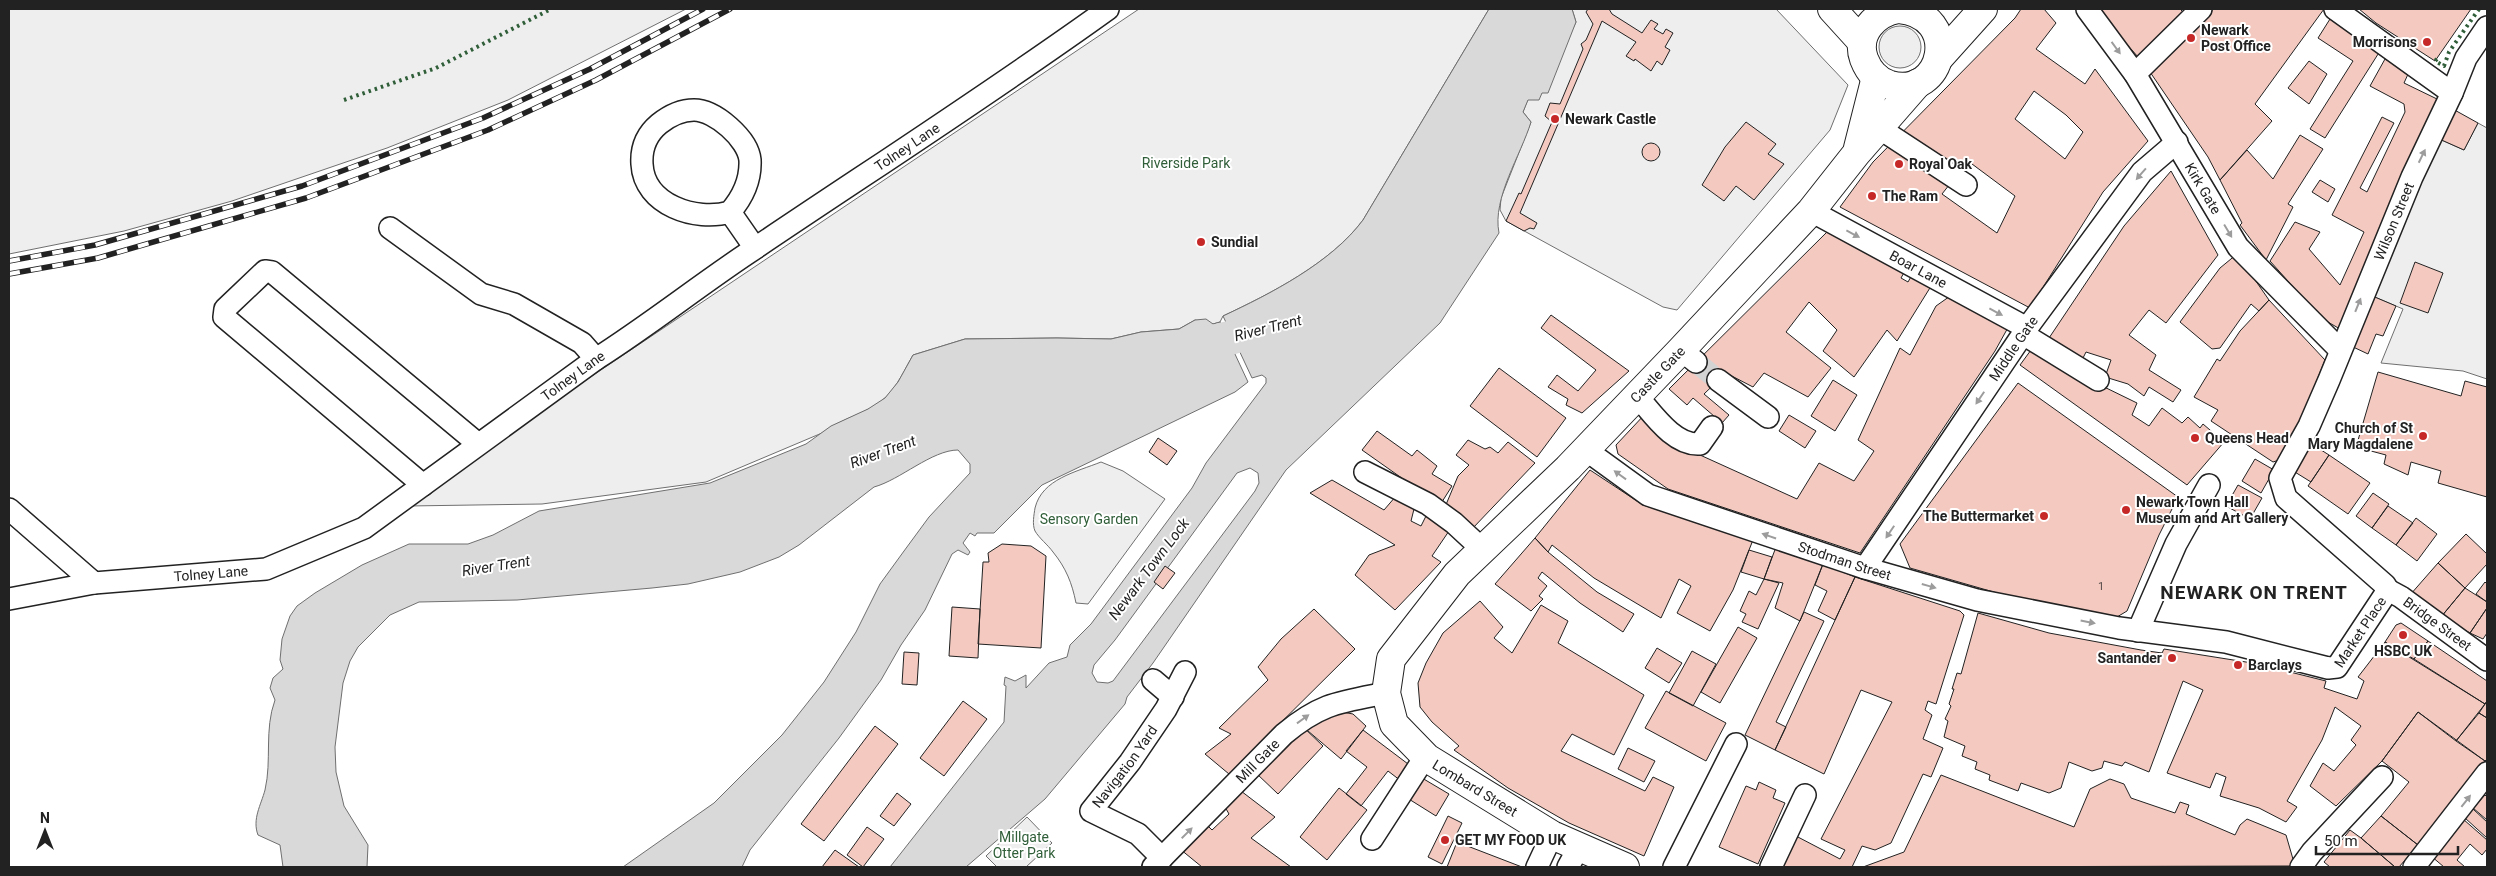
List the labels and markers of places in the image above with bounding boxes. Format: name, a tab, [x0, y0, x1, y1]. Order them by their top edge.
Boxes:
place label: Newark Post Office	[2201, 22, 2271, 54]
marker: Newark Post Office	[2185, 32, 2197, 44]
place label: Morrisons	[2353, 34, 2417, 50]
marker: Morrisons	[2421, 36, 2433, 48]
place label: Newark Castle	[1565, 111, 1657, 127]
marker: Newark Castle	[1549, 113, 1561, 125]
place label: Royal Oak	[1909, 156, 1973, 172]
marker: Royal Oak	[1893, 158, 1905, 170]
place label: The Ram	[1882, 188, 1938, 204]
marker: The Ram	[1866, 190, 1878, 202]
place label: Sundial	[1211, 234, 1258, 250]
marker: Sundial	[1195, 236, 1207, 248]
place label: Church of St Mary Magdalene	[2308, 420, 2413, 452]
place label: Queens Head	[2205, 430, 2289, 446]
marker: Church of St Mary Magdalene	[2417, 430, 2429, 442]
marker: Queens Head	[2189, 432, 2201, 444]
place label: Newark Town Hall Museum and Art Gallery	[2136, 494, 2289, 526]
marker: Newark Town Hall Museum and Art Gallery	[2120, 504, 2132, 516]
place label: The Buttermarket	[1923, 508, 2034, 524]
marker: The Buttermarket	[2038, 510, 2050, 522]
marker: HSBC UK	[2397, 629, 2409, 641]
place label: HSBC UK	[2374, 643, 2432, 659]
place label: Santander	[2097, 650, 2162, 666]
marker: Santander	[2166, 652, 2178, 664]
place label: Barclays	[2248, 657, 2302, 673]
marker: Barclays	[2232, 659, 2244, 671]
place label: GET MY FOOD UK	[1455, 832, 1566, 848]
marker: GET MY FOOD UK	[1439, 834, 1451, 846]

